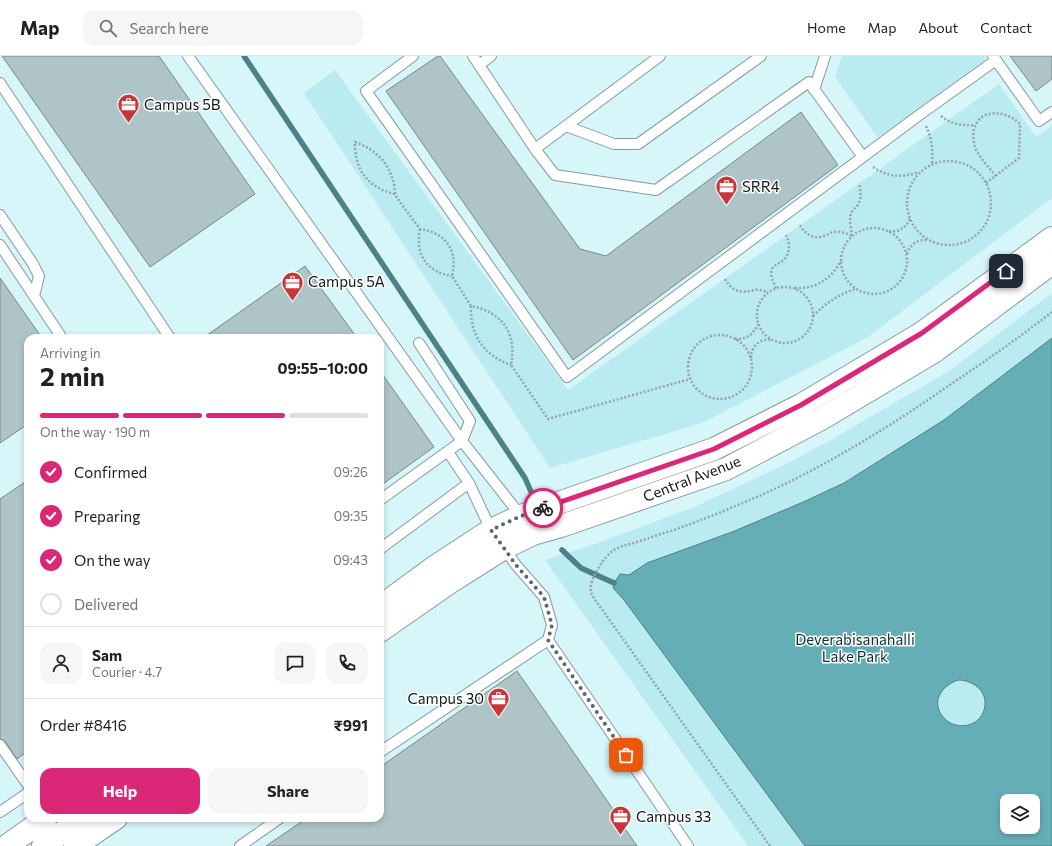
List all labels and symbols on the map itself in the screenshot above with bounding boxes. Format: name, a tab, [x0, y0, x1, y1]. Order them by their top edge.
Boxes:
office icon: Campus 5B	[116, 92, 142, 125]
place label: Campus 5B	[144, 95, 221, 113]
office icon: SRR4	[714, 174, 740, 207]
place label: SRR4	[742, 177, 780, 195]
pin	[989, 254, 1023, 288]
office icon: Campus 5A	[279, 269, 305, 302]
place label: Campus 5A	[308, 272, 385, 290]
street label: Central Avenue	[640, 451, 743, 505]
courier	[523, 488, 563, 528]
park label: Deverabisanahalli Lake Park	[795, 630, 915, 665]
office icon: Campus 30	[486, 686, 512, 719]
place label: Campus 30	[408, 689, 484, 707]
pin	[609, 738, 643, 772]
office icon: Campus 33	[607, 804, 633, 837]
place label: Campus 33	[636, 807, 711, 825]

